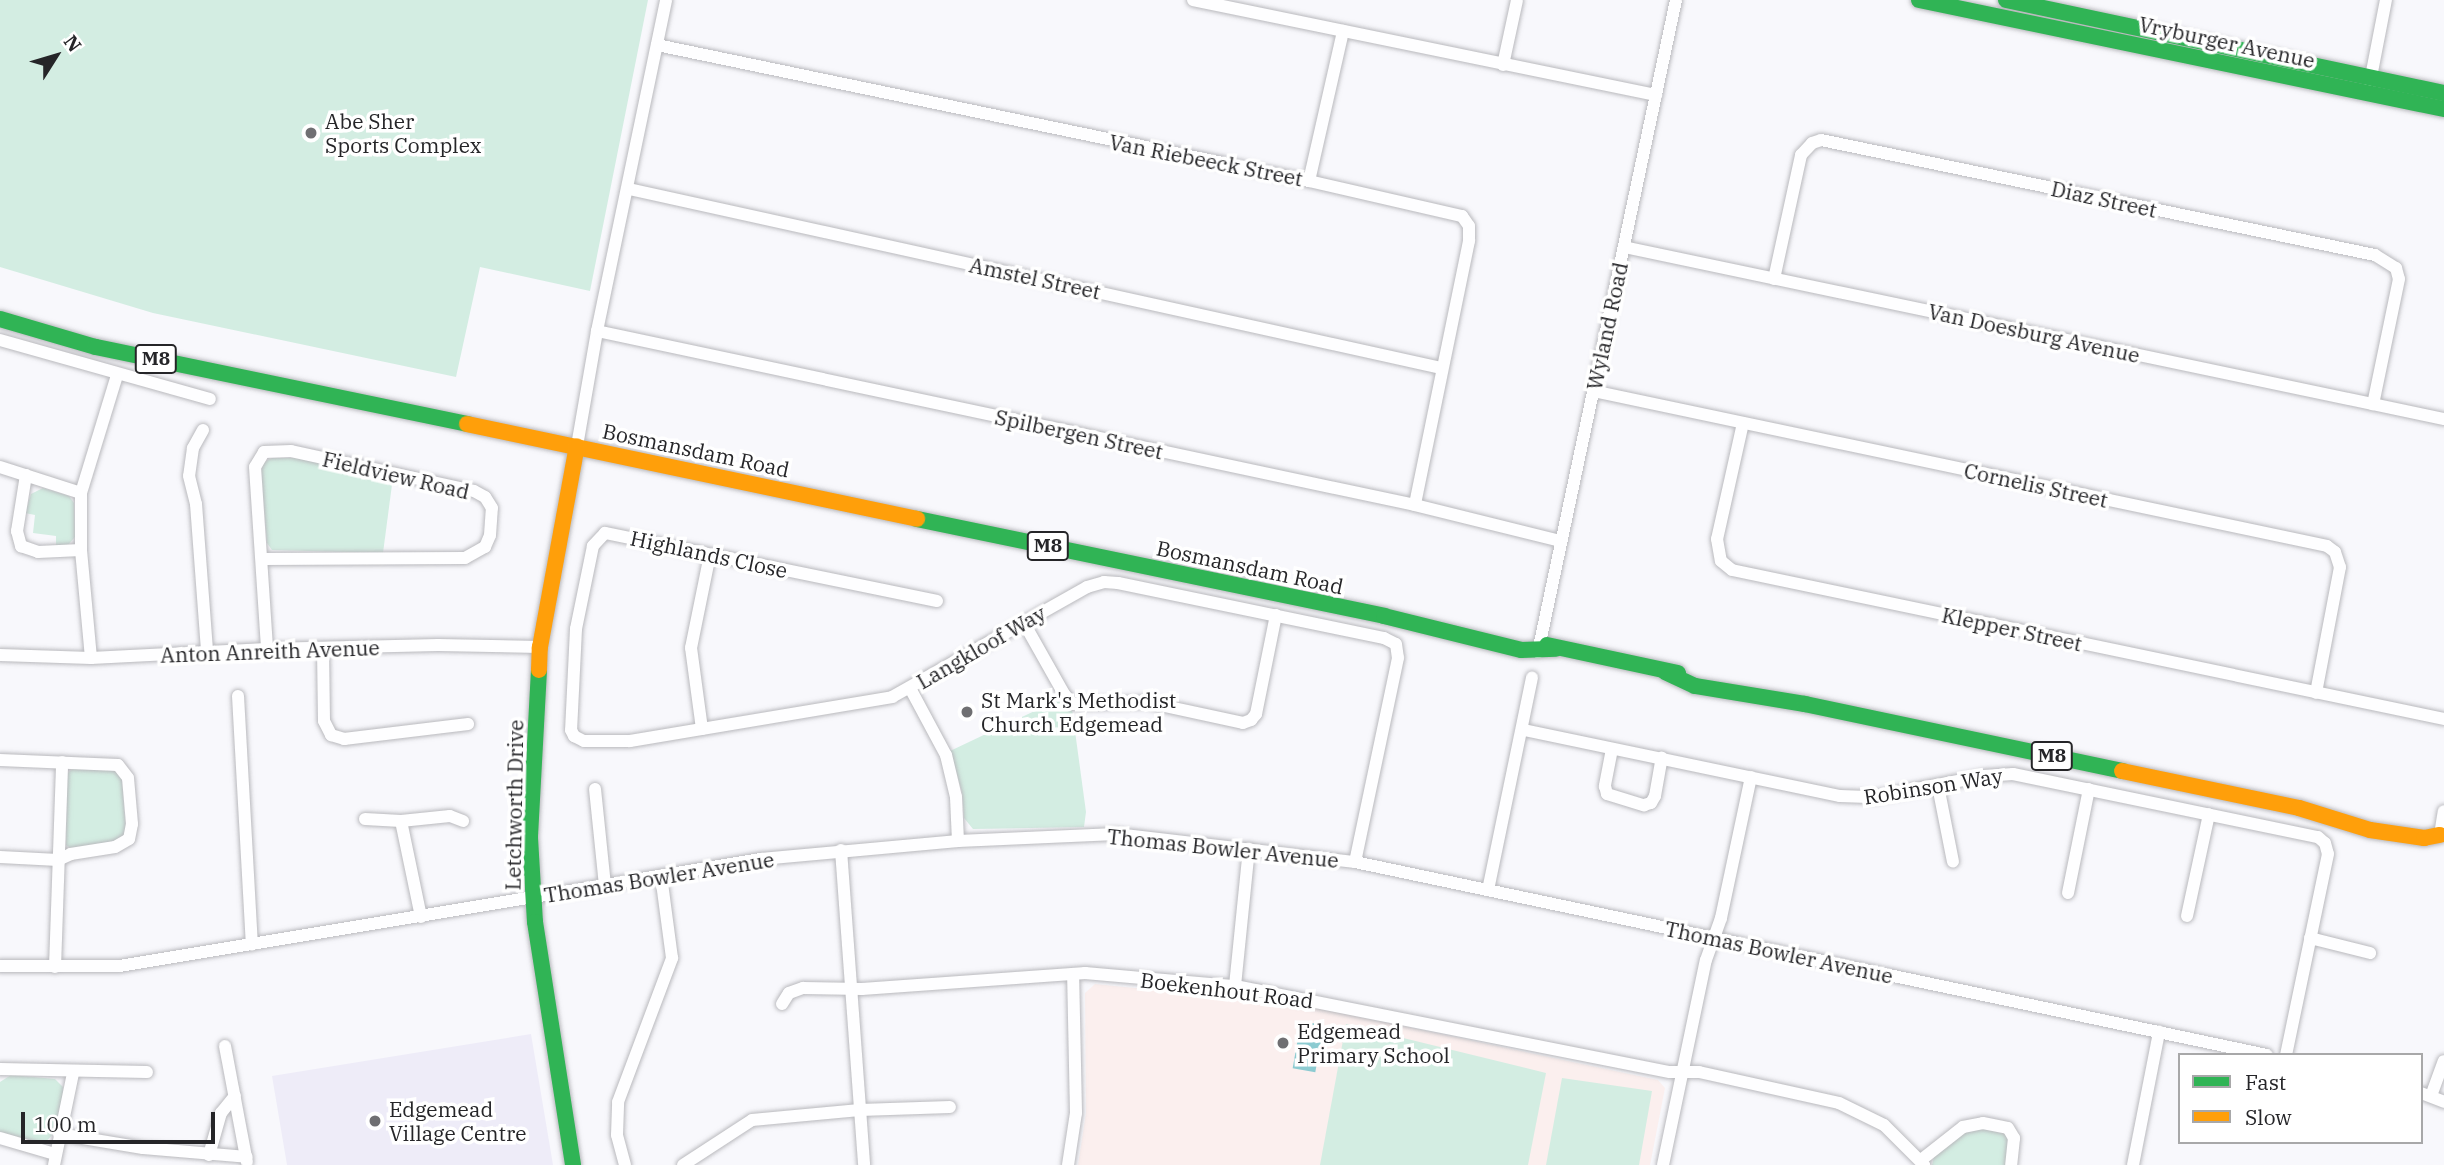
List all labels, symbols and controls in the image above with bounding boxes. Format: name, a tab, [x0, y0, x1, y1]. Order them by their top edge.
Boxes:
street label: Vryburger Avenue	[2137, 11, 2317, 73]
north arrow	[21, 21, 91, 91]
text: N	[59, 30, 87, 57]
place label: Abe Sher Sports Complex	[325, 108, 481, 158]
marker: Abe Sher Sports Complex	[303, 125, 319, 141]
street label: Van Riebeeck Street	[1107, 129, 1305, 191]
street label: Diaz Street	[2049, 176, 2159, 222]
street label: Amstel Street	[967, 252, 1103, 304]
street label: Wyland Road	[1581, 260, 1633, 392]
street label: Van Doesburg Avenue	[1926, 298, 2142, 368]
road number: M8	[133, 344, 179, 374]
street label: Spilbergen Street	[993, 404, 1165, 464]
street label: Bosmansdam Road	[600, 418, 792, 482]
street label: Fieldview Road	[320, 446, 472, 504]
street label: Cornelis Street	[1962, 457, 2110, 513]
street label: Highlands Close	[628, 525, 790, 583]
road number: M8	[1025, 530, 1071, 562]
street label: Bosmansdam Road	[1154, 535, 1346, 599]
street label: Langkloof Way	[912, 600, 1050, 694]
street label: Klepper Street	[1940, 602, 2084, 656]
street label: Anton Anreith Avenue	[160, 635, 380, 667]
place label: St Mark's Methodist Church Edgemead	[981, 687, 1176, 737]
marker: St Mark's Methodist Church Edgemead	[959, 704, 975, 720]
street label: Letchworth Drive	[500, 719, 528, 891]
road number: M8	[2029, 740, 2075, 772]
street label: Robinson Way	[1862, 763, 2004, 809]
street label: Thomas Bowler Avenue	[1106, 823, 1340, 873]
street label: Thomas Bowler Avenue	[542, 846, 776, 908]
street label: Thomas Bowler Avenue	[1662, 915, 1896, 989]
street label: Boekenhout Road	[1139, 967, 1315, 1013]
place label: Edgemead Primary School	[1297, 1018, 1450, 1068]
marker: Edgemead Primary School	[1275, 1035, 1291, 1051]
legend	[2178, 1053, 2423, 1144]
text: Fast	[2245, 1068, 2286, 1096]
place label: Edgemead Village Centre	[389, 1096, 527, 1146]
scale bar	[24, 1098, 219, 1142]
text: Slow	[2245, 1103, 2292, 1131]
text: 100 m	[34, 1110, 97, 1138]
marker: Edgemead Village Centre	[367, 1113, 383, 1129]

